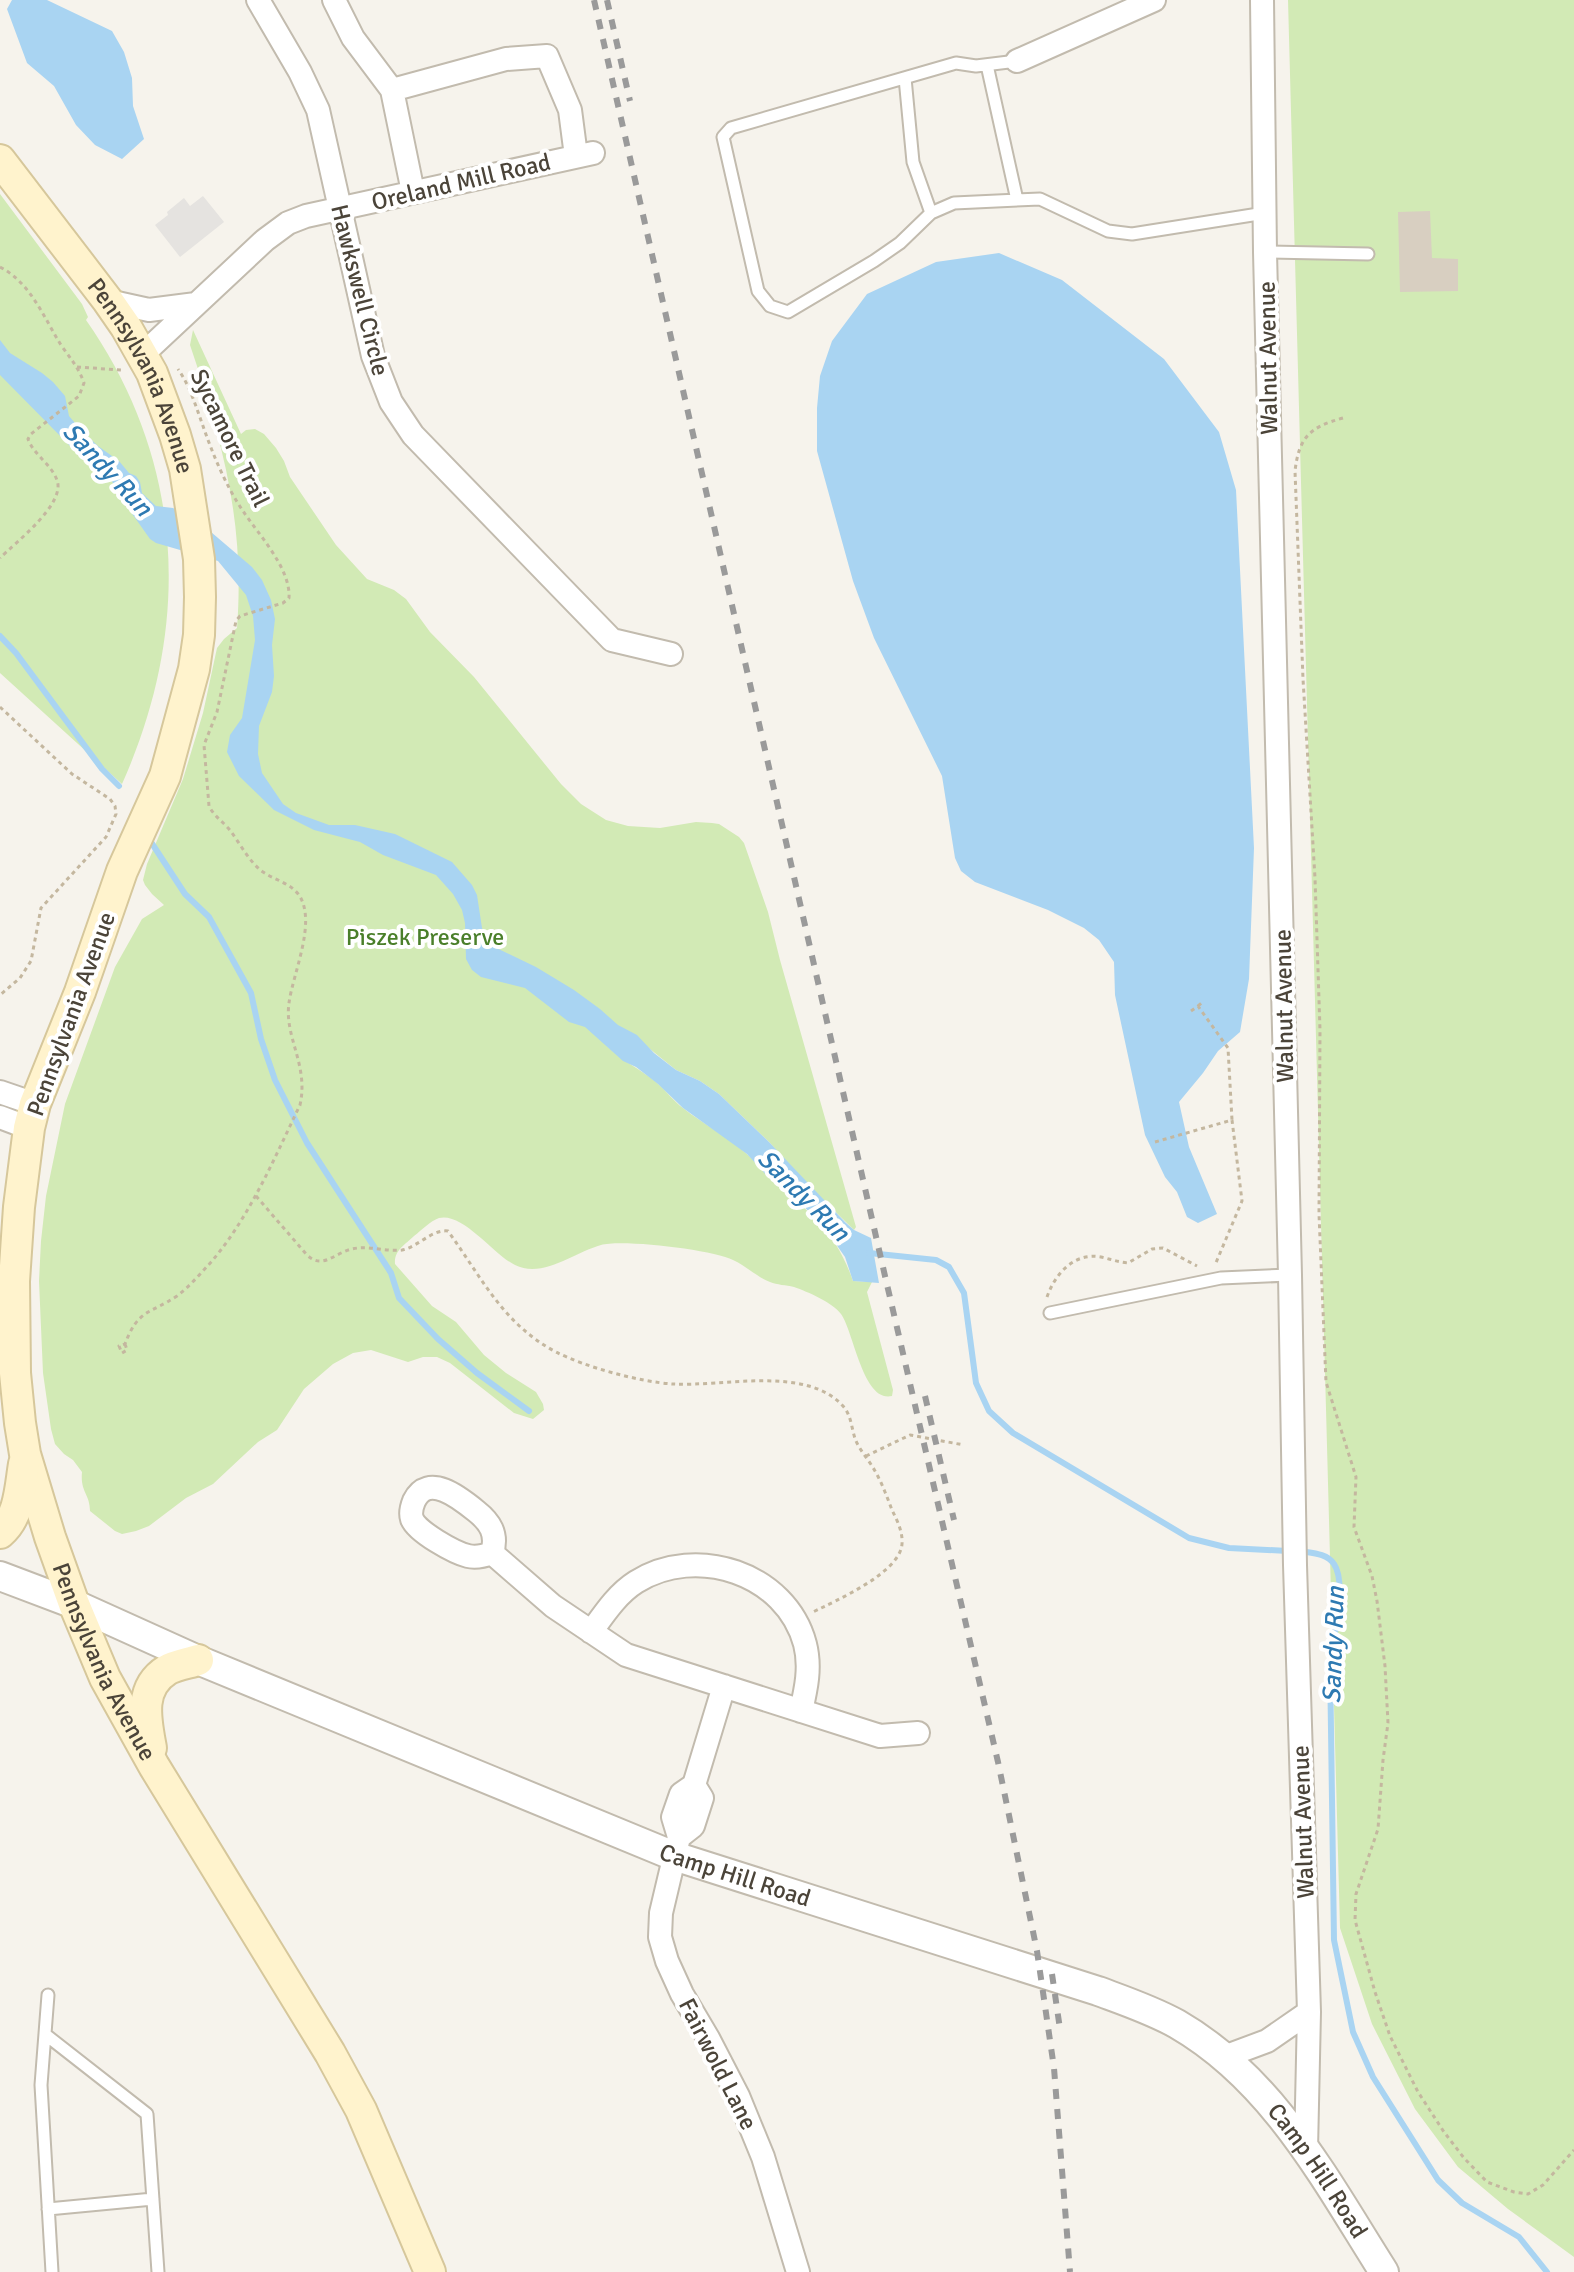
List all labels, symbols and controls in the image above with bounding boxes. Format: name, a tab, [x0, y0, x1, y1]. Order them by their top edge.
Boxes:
street label: Oreland Mill Road	[369, 147, 553, 217]
street label: Hawkswell Circle	[324, 201, 396, 379]
street label: Pennsylvania Avenue	[81, 272, 200, 477]
street label: Walnut Avenue	[1252, 281, 1284, 435]
street label: Sycamore Trail	[184, 364, 276, 512]
water label: Sandy Run	[56, 416, 159, 524]
street label: Pennsylvania Avenue	[20, 908, 122, 1120]
park label: Piszek Preserve	[346, 922, 504, 952]
street label: Walnut Avenue	[1268, 929, 1300, 1083]
water label: Sandy Run	[751, 1143, 857, 1249]
street label: Pennsylvania Avenue	[46, 1559, 163, 1766]
water label: Sandy Run	[1316, 1585, 1352, 1704]
street label: Walnut Avenue	[1285, 1745, 1321, 1899]
street label: Camp Hill Road	[655, 1837, 814, 1914]
street label: Fairwold Lane	[672, 1993, 764, 2135]
street label: Camp Hill Road	[1261, 2097, 1374, 2244]

